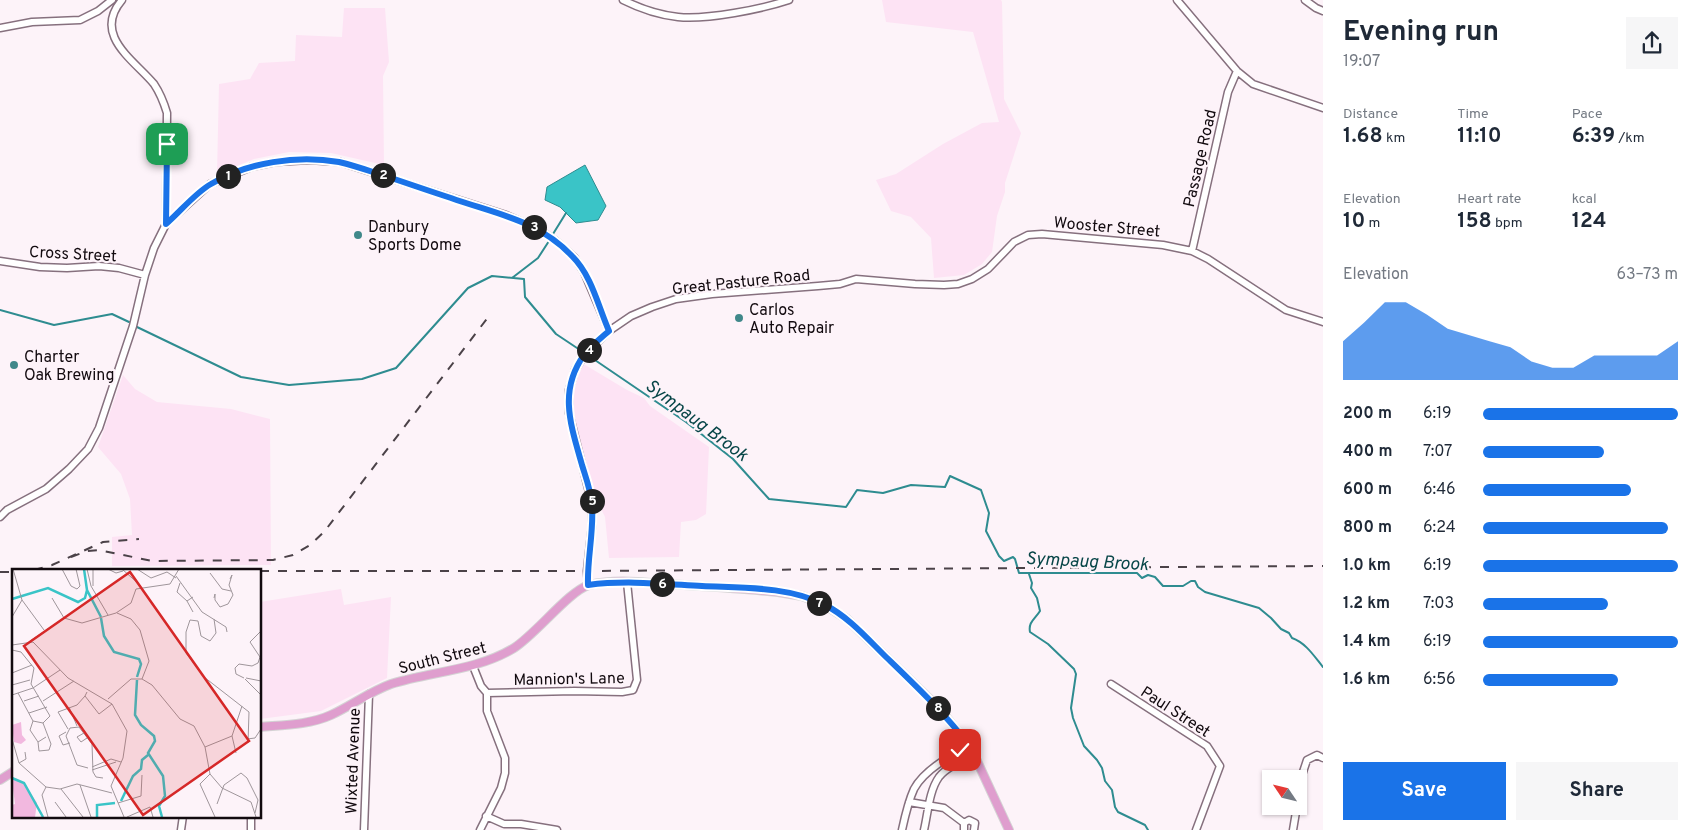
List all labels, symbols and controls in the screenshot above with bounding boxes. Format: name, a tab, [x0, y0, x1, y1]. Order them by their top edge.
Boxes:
text: Evening run	[1343, 15, 1499, 51]
button: share	[1626, 17, 1678, 69]
text: 19:07	[1343, 52, 1380, 72]
text: Distance	[1343, 106, 1398, 123]
text: Time	[1457, 106, 1489, 123]
text: Pace	[1572, 106, 1602, 123]
street label: Passage Road	[1180, 107, 1222, 209]
pin	[146, 123, 188, 165]
text: 1.68	[1343, 123, 1383, 150]
text: 11:10	[1457, 123, 1501, 150]
text: 6:39	[1572, 123, 1615, 150]
icon: arrive	[153, 130, 181, 158]
text: km	[1383, 130, 1405, 147]
text: /km	[1615, 130, 1645, 147]
pin: 2	[370, 162, 396, 188]
pin: 1	[216, 164, 240, 188]
text: 2	[379, 167, 388, 184]
text: 1	[226, 168, 231, 185]
text: Elevation	[1343, 191, 1401, 208]
text: Heart rate	[1457, 191, 1521, 208]
text: kcal	[1572, 191, 1597, 208]
text: 10	[1343, 208, 1365, 235]
text: 158	[1457, 208, 1492, 235]
text: 124	[1572, 208, 1606, 235]
street label: Wooster Street	[1053, 213, 1161, 243]
pin: 3	[522, 214, 546, 240]
text: m	[1365, 215, 1380, 232]
text: bpm	[1492, 215, 1523, 232]
place label: Danbury Sports Dome	[368, 218, 461, 256]
text: 3	[530, 219, 539, 236]
marker: Danbury Sports Dome	[352, 229, 364, 241]
street label: Cross Street	[29, 243, 117, 267]
text: Elevation	[1343, 265, 1409, 285]
text: 63–73 m	[1616, 265, 1678, 285]
street label: Great Pasture Road	[671, 266, 811, 300]
place label: Carlos Auto Repair	[749, 301, 834, 339]
marker: Carlos Auto Repair	[733, 312, 745, 324]
pin: 4	[576, 338, 602, 362]
text: 4	[585, 342, 594, 359]
place label: Charter Oak Brewing	[24, 348, 115, 386]
marker: Charter Oak Brewing	[8, 359, 20, 371]
water label: Sympaug Brook	[640, 375, 753, 468]
text: 200 m	[1343, 404, 1392, 424]
text: 6:19	[1423, 404, 1452, 424]
text: 400 m	[1343, 442, 1392, 462]
text: 7:07	[1423, 442, 1452, 462]
text: 600 m	[1343, 480, 1392, 500]
text: 6:46	[1423, 480, 1456, 500]
pin: 5	[580, 488, 604, 514]
text: 5	[588, 493, 597, 510]
text: 800 m	[1343, 518, 1392, 538]
text: 6:24	[1423, 518, 1456, 538]
water label: Sympaug Brook	[1025, 548, 1150, 577]
text: 1.0 km	[1343, 556, 1391, 576]
text: 6:19	[1423, 556, 1452, 576]
inset map	[12, 569, 261, 818]
pin: 6	[650, 572, 674, 596]
text: 6	[658, 576, 667, 593]
pin: 7	[806, 590, 832, 616]
text: 1.2 km	[1343, 594, 1390, 614]
text: 7:03	[1423, 594, 1454, 614]
text: 7	[816, 595, 823, 612]
text: 1.4 km	[1343, 632, 1391, 652]
text: 6:19	[1423, 632, 1452, 652]
street label: South Street	[397, 638, 488, 680]
street label: Mannion's Lane	[513, 669, 625, 691]
text: 1.6 km	[1343, 670, 1390, 690]
text: 6:56	[1423, 670, 1456, 690]
street label: Paul Street	[1136, 683, 1214, 743]
pin: 8	[926, 696, 950, 720]
text: 8	[934, 700, 943, 717]
street label: Wixted Avenue	[342, 708, 366, 814]
pin	[939, 729, 981, 771]
icon: check	[946, 736, 974, 764]
button: Save	[1343, 762, 1506, 820]
button: Share	[1516, 762, 1678, 820]
north arrow	[1262, 770, 1308, 815]
map controls	[1262, 770, 1307, 815]

